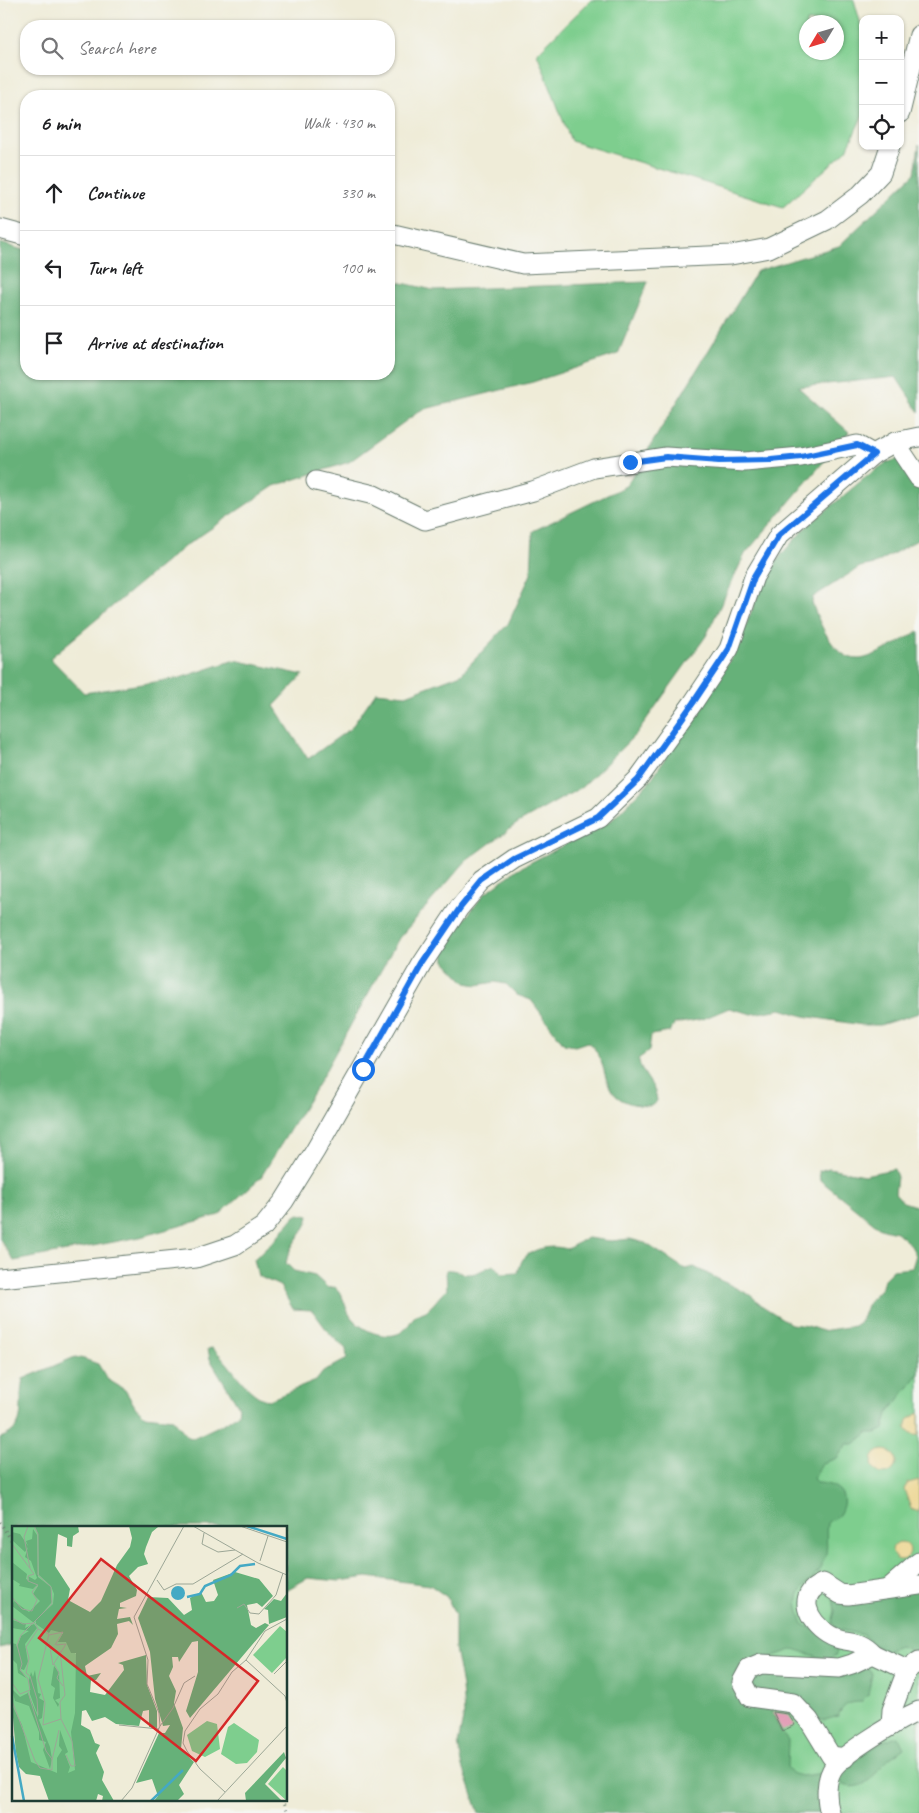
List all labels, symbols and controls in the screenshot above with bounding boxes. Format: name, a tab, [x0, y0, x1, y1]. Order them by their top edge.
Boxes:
north arrow	[799, 15, 844, 60]
map controls	[859, 15, 904, 150]
button: +	[859, 15, 904, 60]
search box	[20, 20, 395, 75]
icon: search	[38, 34, 66, 62]
text: Search here	[78, 36, 155, 60]
button: −	[859, 60, 904, 105]
button: locate	[859, 105, 904, 150]
text: 6 min	[40, 110, 81, 136]
text: Walk · 430 m	[303, 113, 375, 133]
icon: ahead	[40, 179, 68, 207]
text: Continue	[87, 181, 144, 205]
text: 330 m	[341, 183, 375, 203]
icon: left	[40, 254, 68, 282]
text: Turn left	[87, 256, 142, 280]
text: 100 m	[341, 258, 375, 278]
icon: arrive	[40, 329, 68, 357]
text: Arrive at destination	[87, 331, 223, 355]
route end	[619, 451, 642, 474]
route start	[352, 1058, 375, 1081]
inset map	[12, 1526, 288, 1800]

